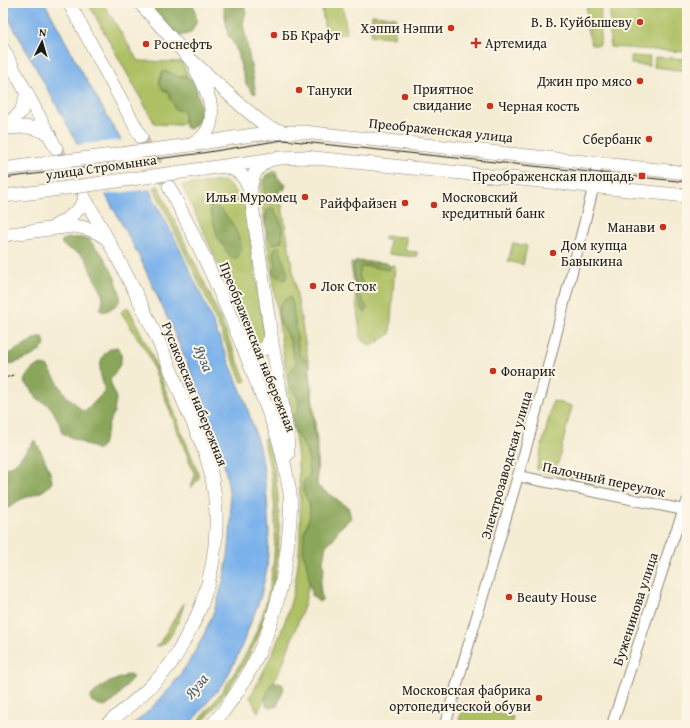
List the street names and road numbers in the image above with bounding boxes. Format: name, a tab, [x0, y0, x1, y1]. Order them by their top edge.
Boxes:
street label: Преображенская улица	[368, 112, 514, 148]
street label: улица Стромынка	[43, 149, 158, 185]
street label: Преображенская набережная	[215, 259, 301, 435]
street label: Русаковская набережная	[157, 319, 233, 469]
street label: Электрозаводская улица	[475, 388, 537, 542]
street label: Палочный переулок	[541, 456, 668, 502]
street label: Буженинова улица	[607, 549, 663, 668]

